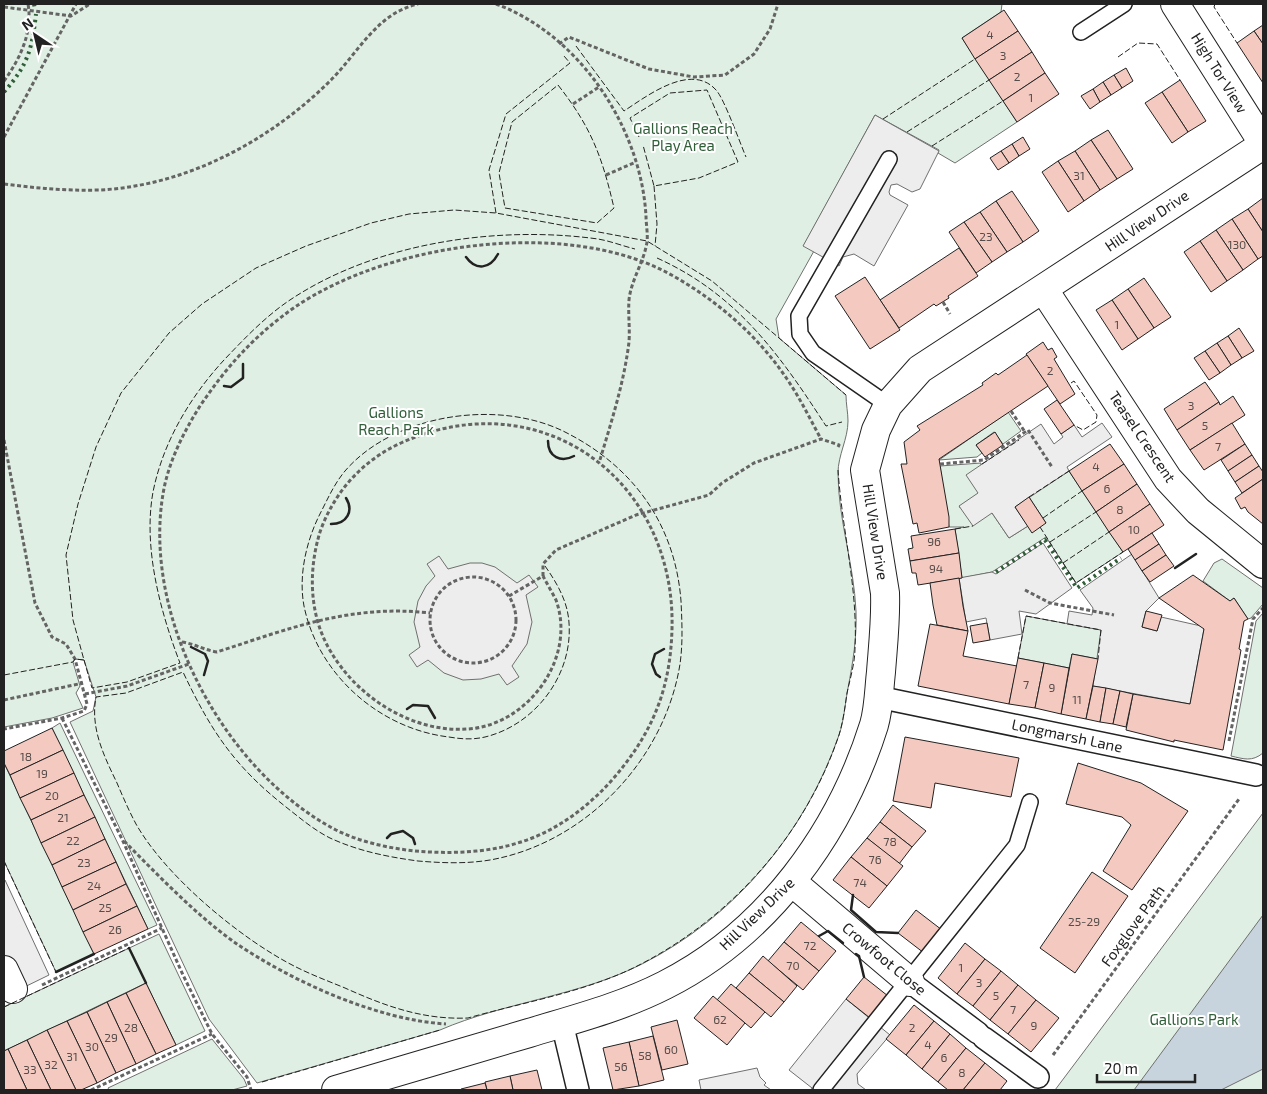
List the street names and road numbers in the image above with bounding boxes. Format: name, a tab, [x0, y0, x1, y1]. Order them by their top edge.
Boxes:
street label: High Tor View	[1188, 29, 1252, 116]
street label: Hill View Drive	[1101, 186, 1192, 255]
street label: Teasel Crescent	[1106, 387, 1180, 486]
street label: Hill View Drive	[859, 482, 892, 581]
street label: Longmarsh Lane	[1010, 714, 1124, 756]
street label: Hill View Drive	[715, 873, 798, 954]
street label: Foxglove Path	[1097, 881, 1168, 970]
street label: Crowfoot Close	[839, 918, 930, 999]

